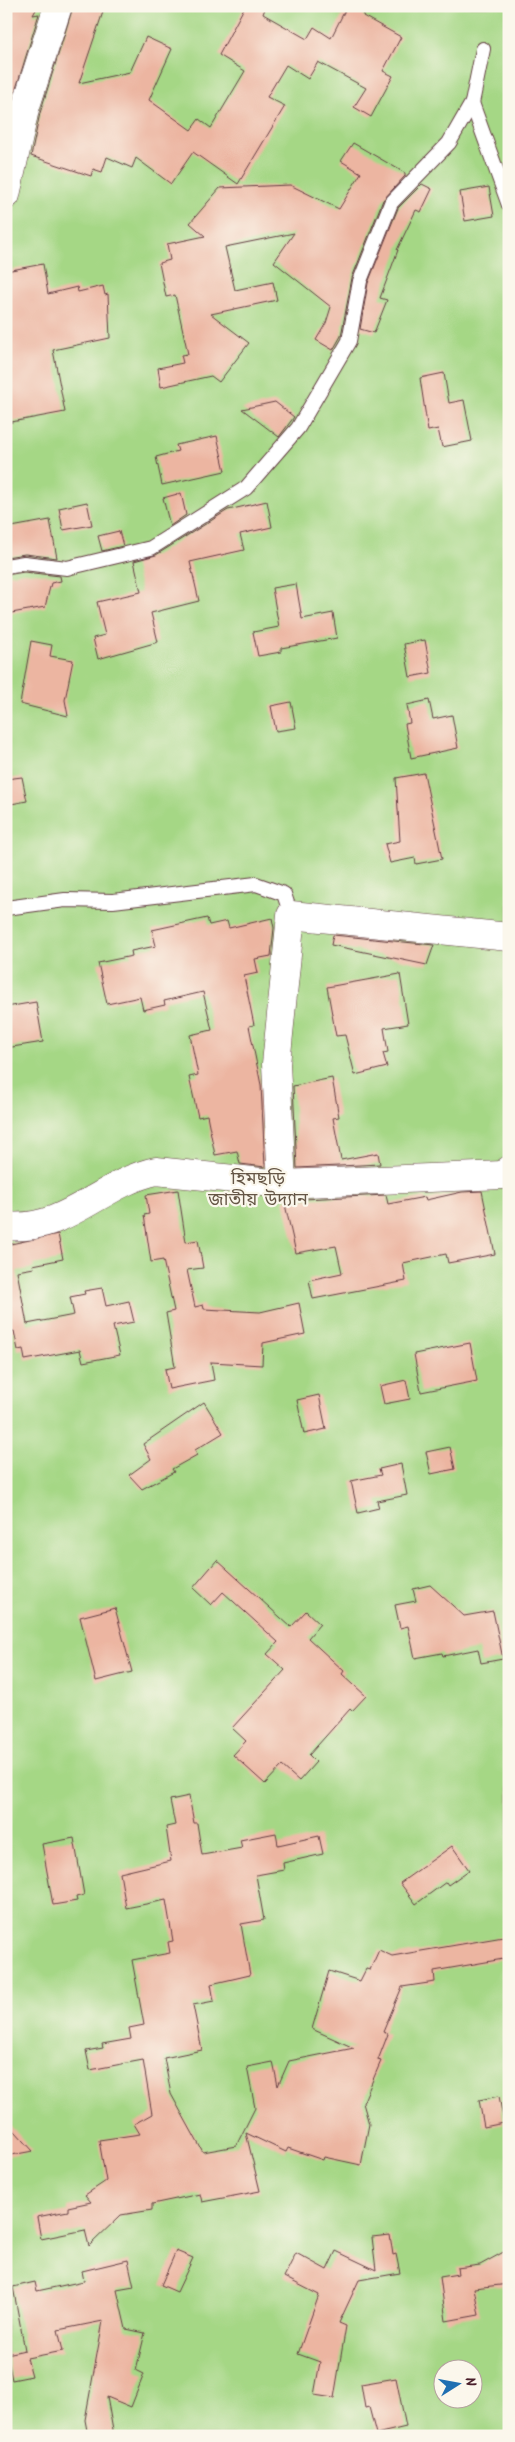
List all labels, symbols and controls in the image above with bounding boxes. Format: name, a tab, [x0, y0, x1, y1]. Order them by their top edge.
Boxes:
park label: হিমছড়ি জাতীয় উদ্যান	[207, 1165, 309, 1215]
north arrow	[432, 2360, 482, 2410]
text: N	[458, 2375, 481, 2388]

